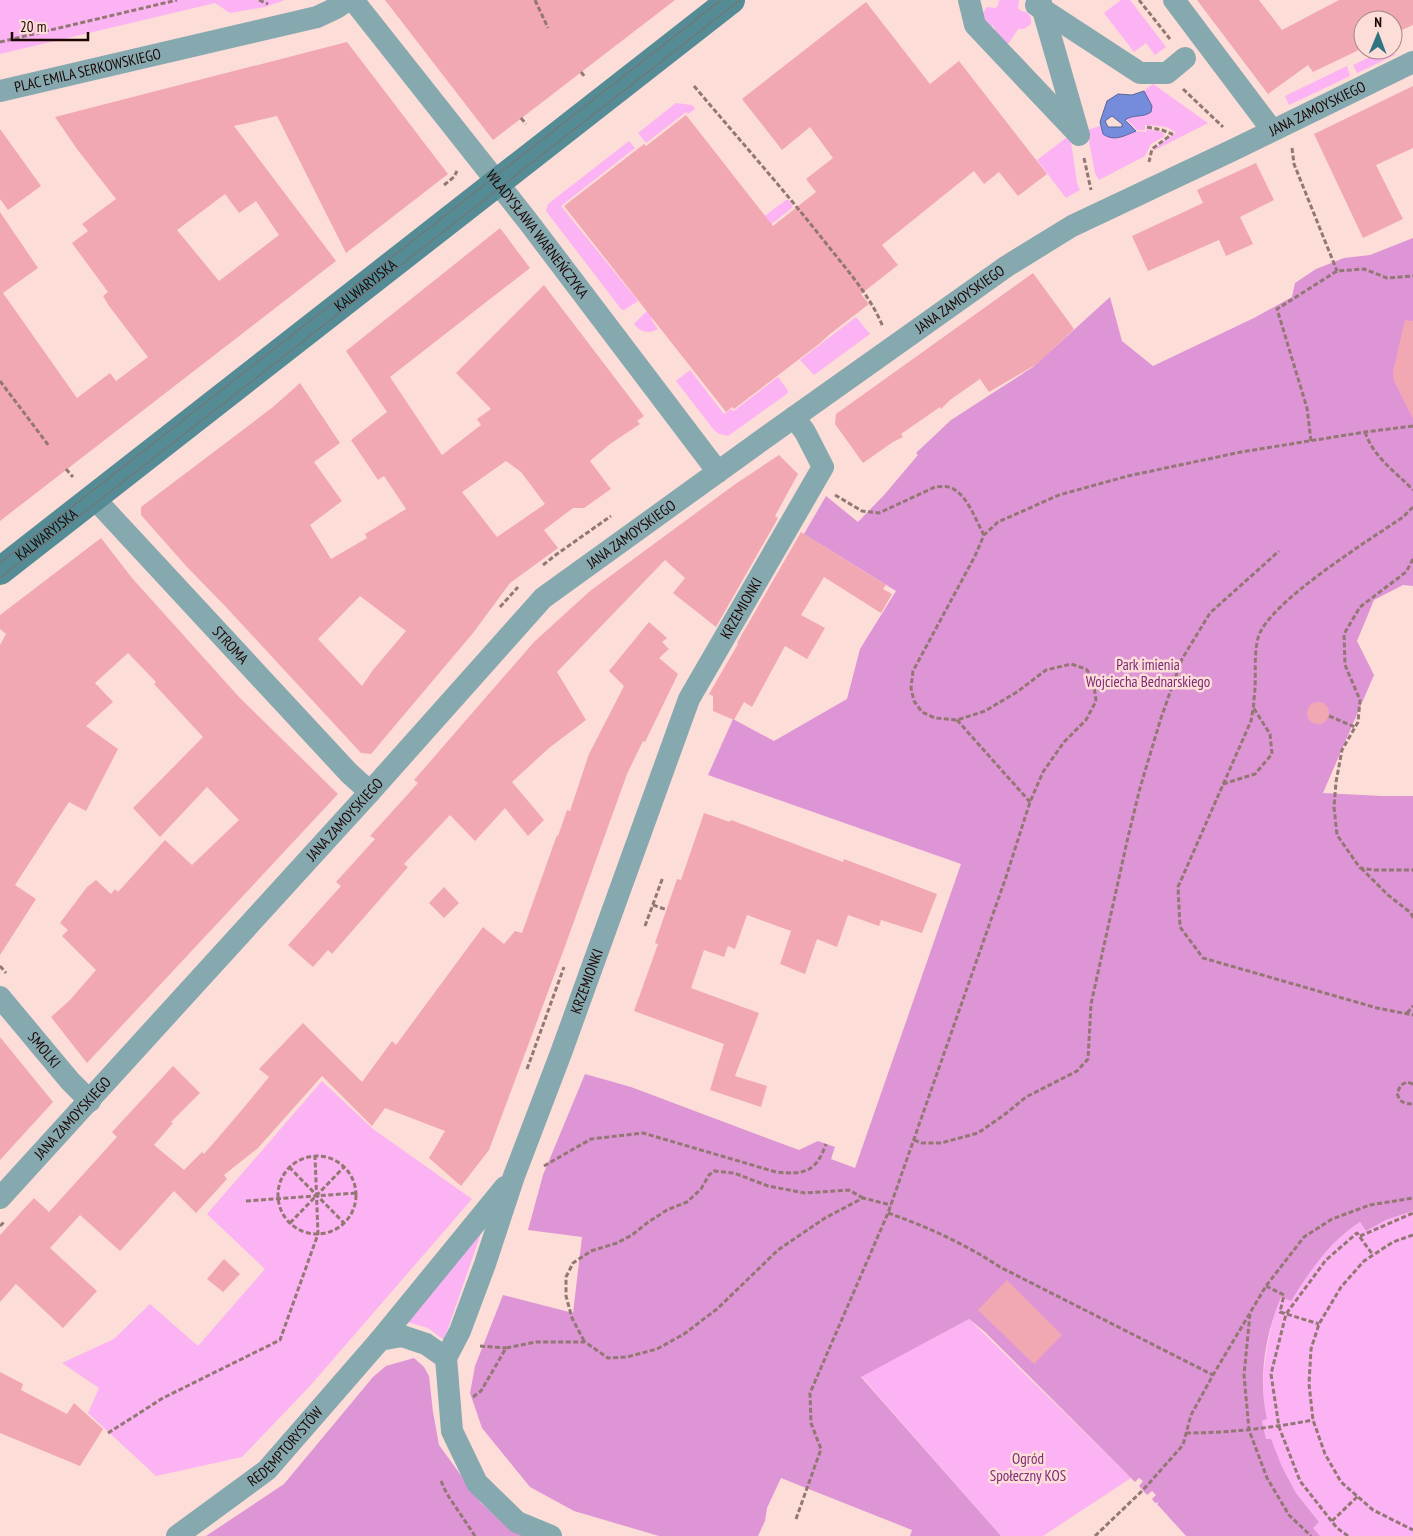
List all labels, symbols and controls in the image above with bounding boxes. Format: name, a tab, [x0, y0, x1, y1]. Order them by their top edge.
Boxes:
scale bar	[12, 10, 89, 42]
north arrow	[1353, 10, 1403, 60]
text: N	[1374, 13, 1382, 31]
text: 20 m	[20, 17, 46, 36]
street label: PLAC EMILA SERKOWSKIEGO	[12, 44, 163, 96]
street label: JANA ZAMOYSKIEGO	[1265, 77, 1369, 140]
street label: WŁADYSŁAWA WARNEŃCZYKA	[482, 166, 593, 303]
street label: KALWARYJSKA	[330, 254, 401, 315]
street label: JANA ZAMOYSKIEGO	[910, 261, 1008, 338]
street label: JANA ZAMOYSKIEGO	[582, 495, 679, 573]
street label: KALWARYJSKA	[11, 504, 82, 565]
street label: KRZEMIONKI	[716, 574, 766, 642]
street label: STROMA	[209, 622, 254, 668]
park label: Park imienia Wojciecha Bednarskiego	[1086, 655, 1210, 691]
street label: JANA ZAMOYSKIEGO	[301, 774, 387, 865]
street label: KRZEMIONKI	[566, 946, 607, 1016]
street label: SMOLKI	[24, 1028, 65, 1072]
street label: JANA ZAMOYSKIEGO	[29, 1072, 115, 1164]
street label: REDEMPTORYSTÓW	[243, 1403, 327, 1490]
park label: Ogród Społeczny KOS	[990, 1449, 1066, 1485]

